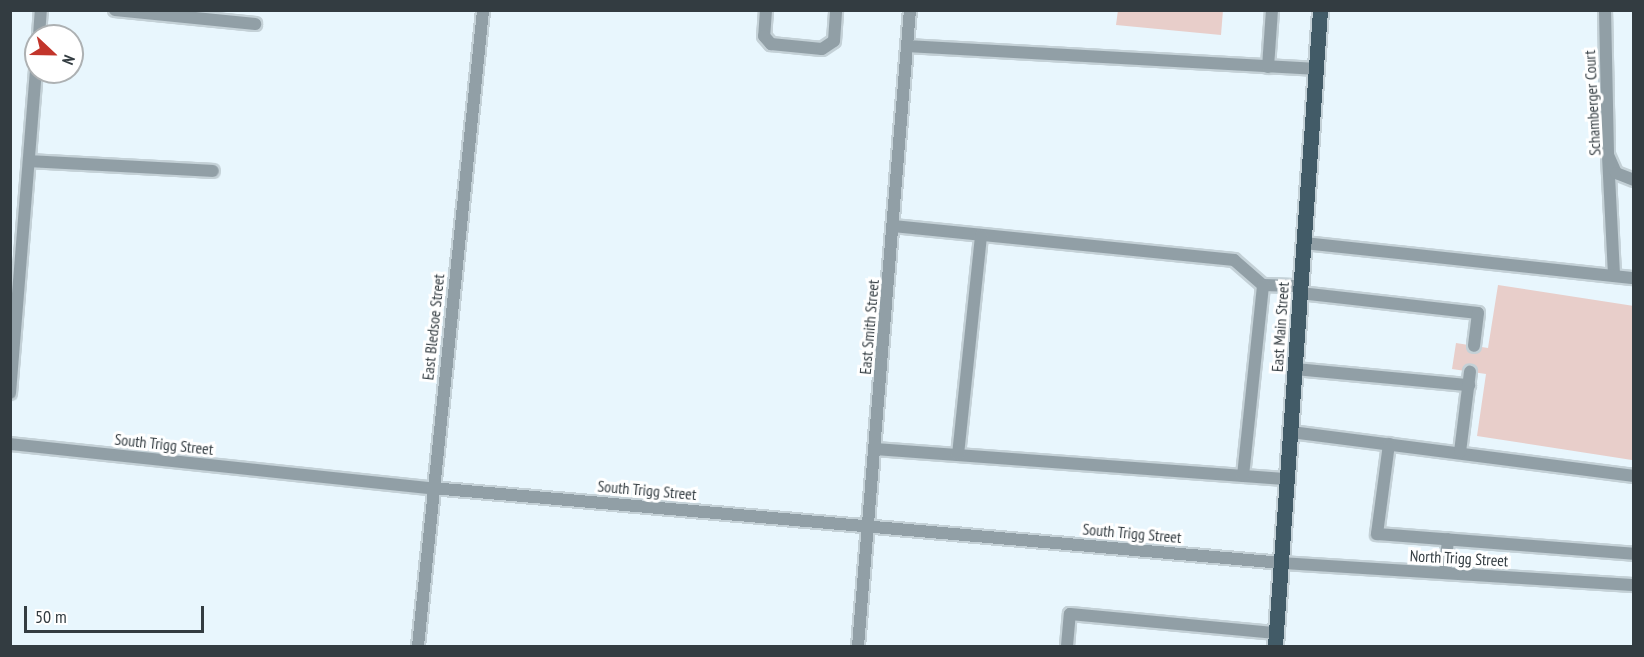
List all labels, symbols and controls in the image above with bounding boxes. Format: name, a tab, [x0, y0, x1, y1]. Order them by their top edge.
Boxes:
north arrow	[24, 24, 84, 84]
street label: Schamberger Court	[1580, 50, 1604, 156]
text: N	[58, 52, 80, 68]
street label: East Bledsoe Street	[418, 273, 448, 381]
street label: East Smith Street	[855, 279, 883, 375]
street label: East Main Street	[1267, 281, 1293, 373]
street label: South Trigg Street	[114, 429, 214, 459]
street label: South Trigg Street	[597, 476, 697, 504]
street label: South Trigg Street	[1082, 519, 1182, 547]
street label: North Trigg Street	[1409, 546, 1509, 570]
scale bar	[27, 594, 207, 632]
text: 50 m	[35, 605, 67, 628]

